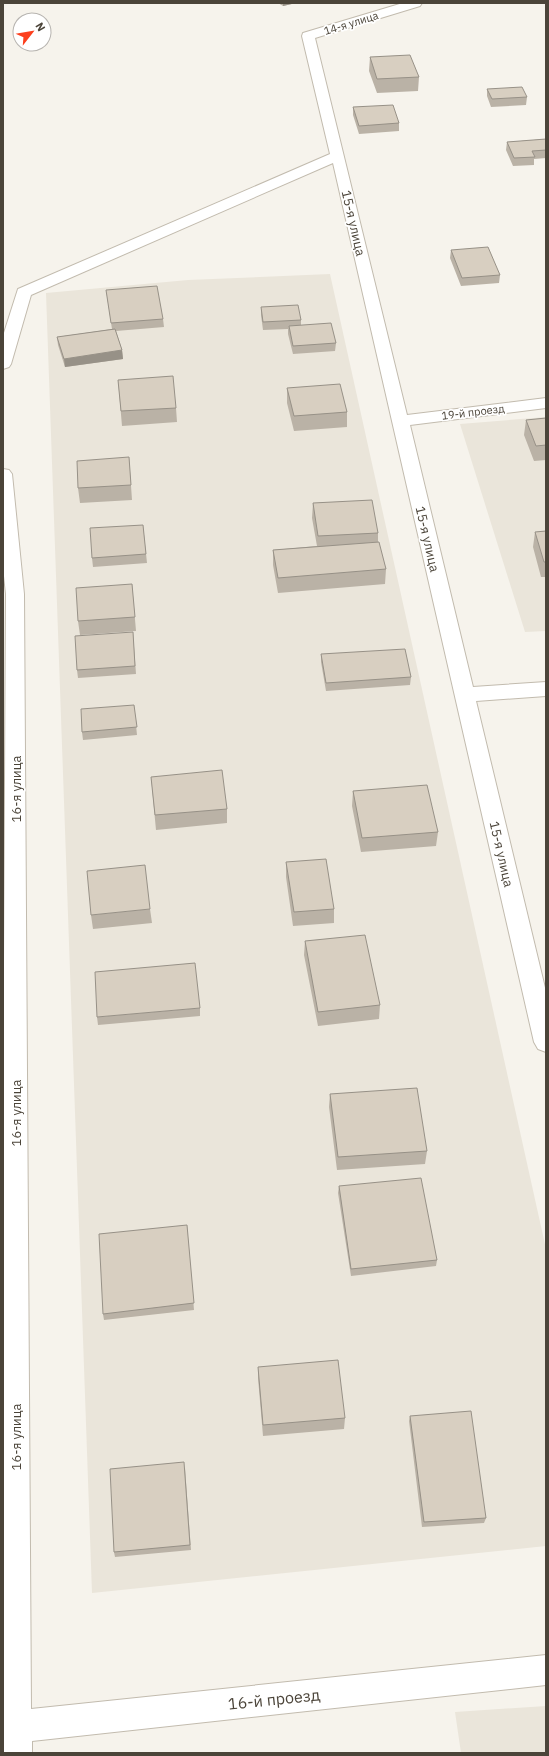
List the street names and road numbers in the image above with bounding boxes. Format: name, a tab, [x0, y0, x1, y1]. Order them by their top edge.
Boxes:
street label: 14-я улица	[322, 8, 380, 38]
street label: 15-я улица	[338, 189, 369, 258]
street label: 19-й проезд	[441, 401, 506, 423]
street label: 15-я улица	[412, 505, 443, 574]
street label: 16-я улица	[8, 756, 25, 822]
street label: 15-я улица	[486, 820, 517, 889]
street label: 16-я улица	[8, 1080, 25, 1146]
street label: 16-я улица	[8, 1404, 25, 1470]
street label: 16-й проезд	[227, 1684, 321, 1714]

